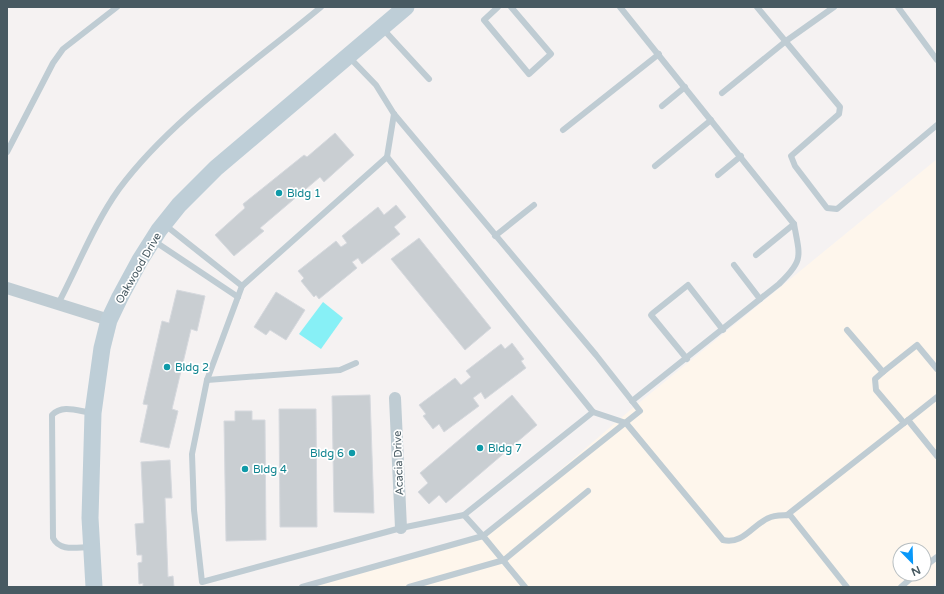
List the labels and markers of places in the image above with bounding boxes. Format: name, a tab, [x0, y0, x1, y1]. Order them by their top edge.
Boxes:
place label: Bldg 1	[287, 187, 321, 200]
marker: Bldg 1	[274, 188, 284, 198]
place label: Bldg 2	[175, 361, 209, 374]
marker: Bldg 2	[162, 362, 172, 372]
place label: Bldg 7	[488, 442, 522, 455]
marker: Bldg 7	[475, 443, 485, 453]
place label: Bldg 6	[310, 447, 344, 460]
marker: Bldg 6	[347, 448, 357, 458]
place label: Bldg 4	[253, 463, 287, 476]
marker: Bldg 4	[240, 464, 250, 474]

